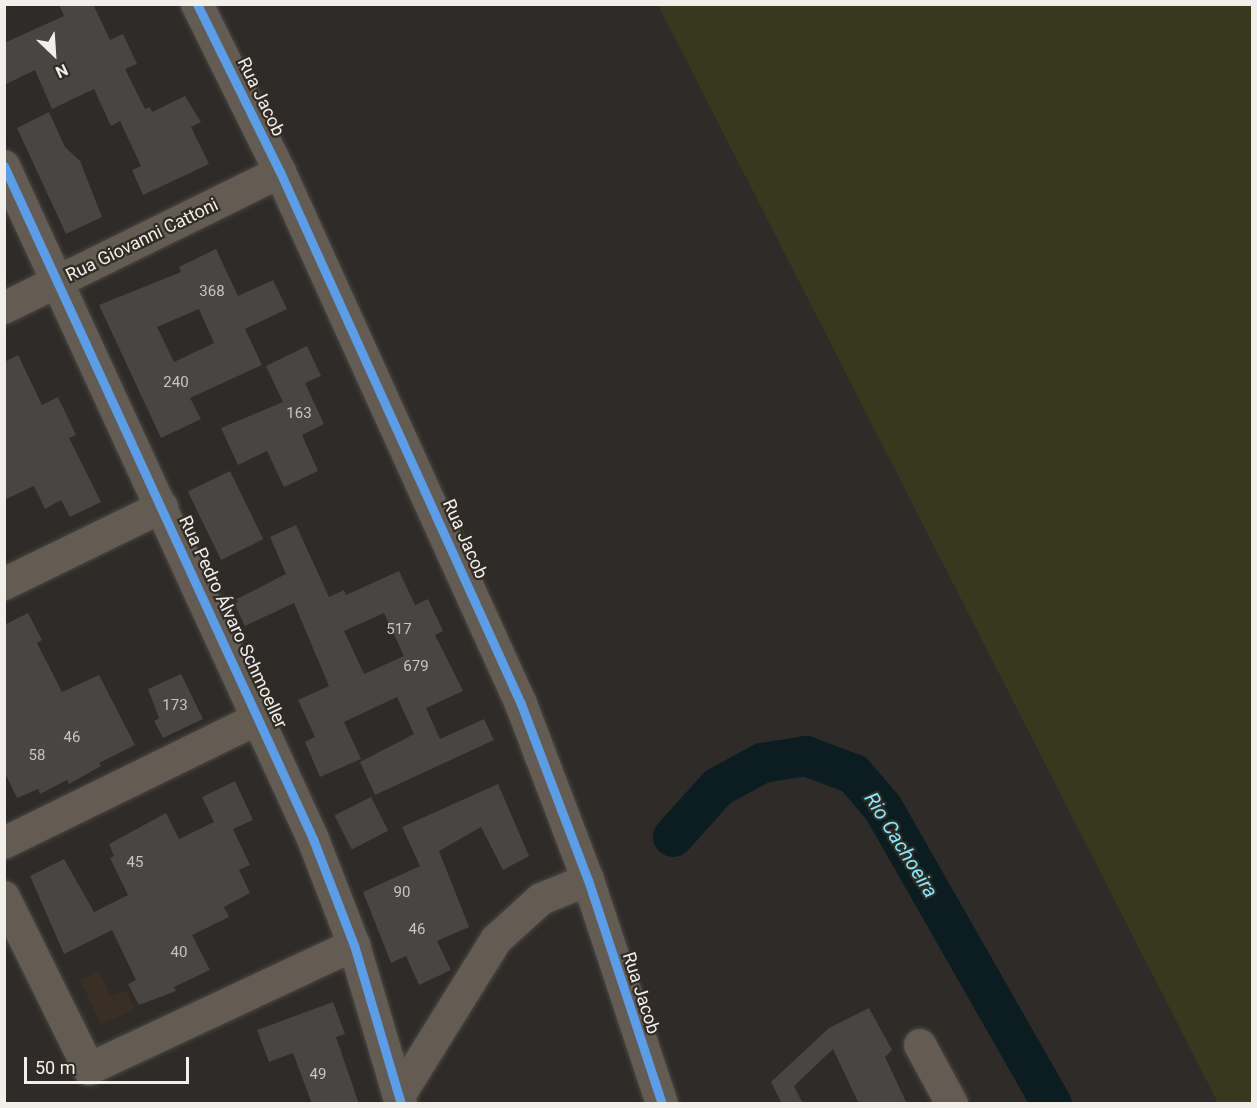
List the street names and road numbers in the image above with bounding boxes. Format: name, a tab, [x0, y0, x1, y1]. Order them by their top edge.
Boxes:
street label: Rua Jacob	[233, 54, 289, 140]
street label: Rua Giovanni Cattoni	[62, 194, 222, 286]
street label: Rua Jacob	[438, 496, 492, 582]
street label: Rua Pedro Álvaro Schmoeller	[174, 512, 292, 732]
street label: Rua Jacob	[618, 949, 664, 1037]

